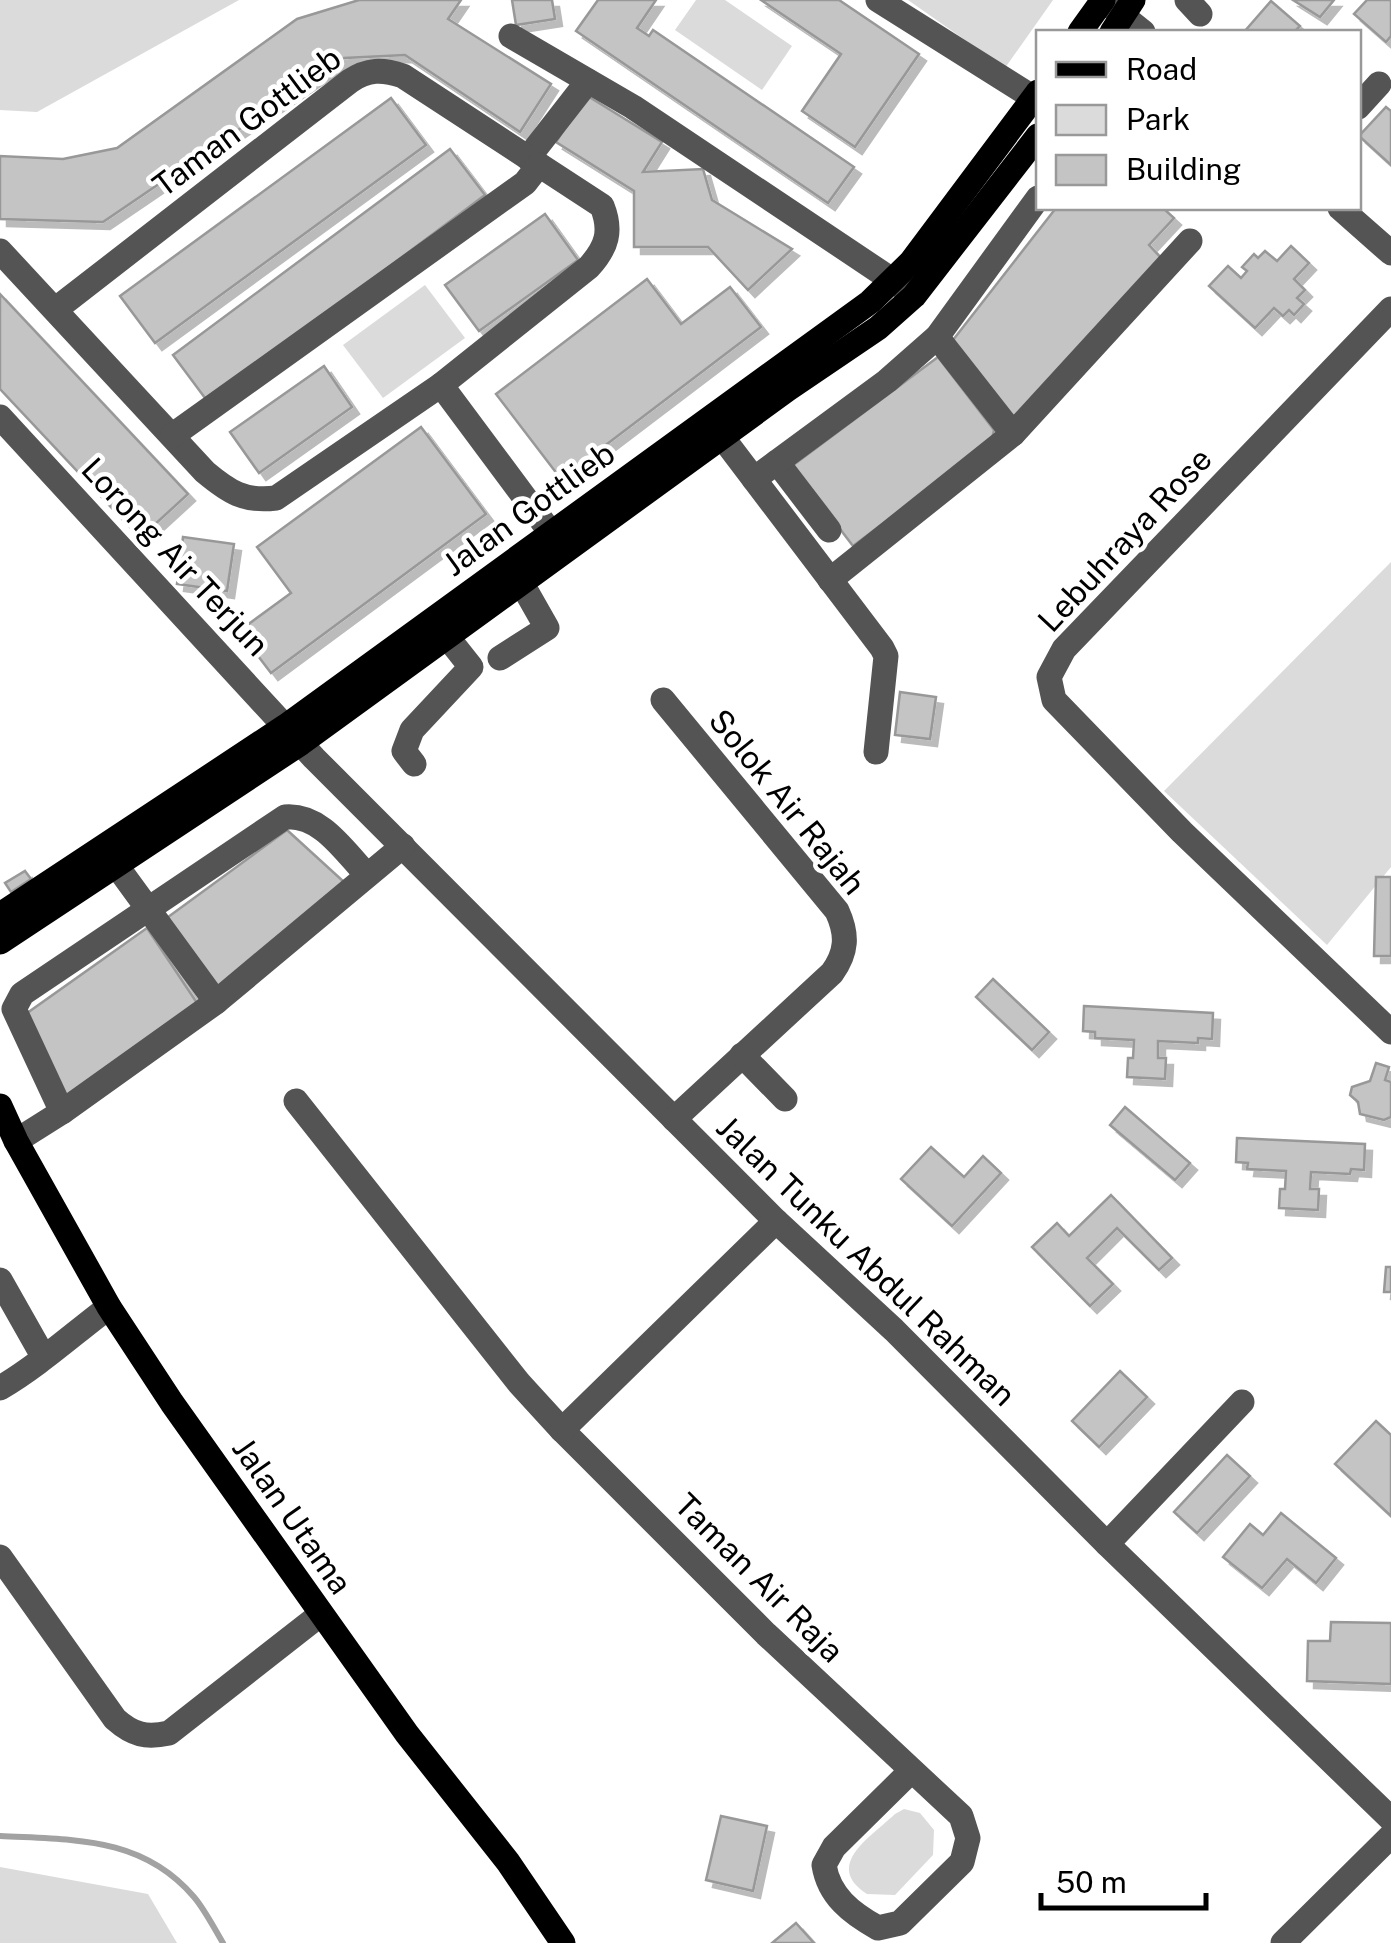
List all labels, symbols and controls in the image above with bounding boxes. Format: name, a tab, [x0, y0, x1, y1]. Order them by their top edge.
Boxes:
legend	[1036, 30, 1361, 210]
street label: Taman Gottlieb	[146, 39, 348, 204]
text: Road	[1126, 51, 1197, 87]
text: Park	[1126, 101, 1190, 137]
text: Building	[1126, 151, 1241, 187]
street label: Jalan Gottlieb	[436, 434, 621, 583]
street label: Lebuhraya Rose	[1030, 440, 1219, 639]
street label: Lorong Air Terjun	[74, 450, 276, 663]
street label: Solok Air Rajah	[702, 702, 873, 902]
street label: Jalan Tunku Abdul Rahman	[709, 1108, 1023, 1413]
street label: Jalan Utama	[225, 1431, 360, 1601]
street label: Taman Air Raja	[668, 1486, 851, 1669]
scale bar	[1041, 1848, 1206, 1910]
text: 50 m	[1056, 1864, 1127, 1900]

